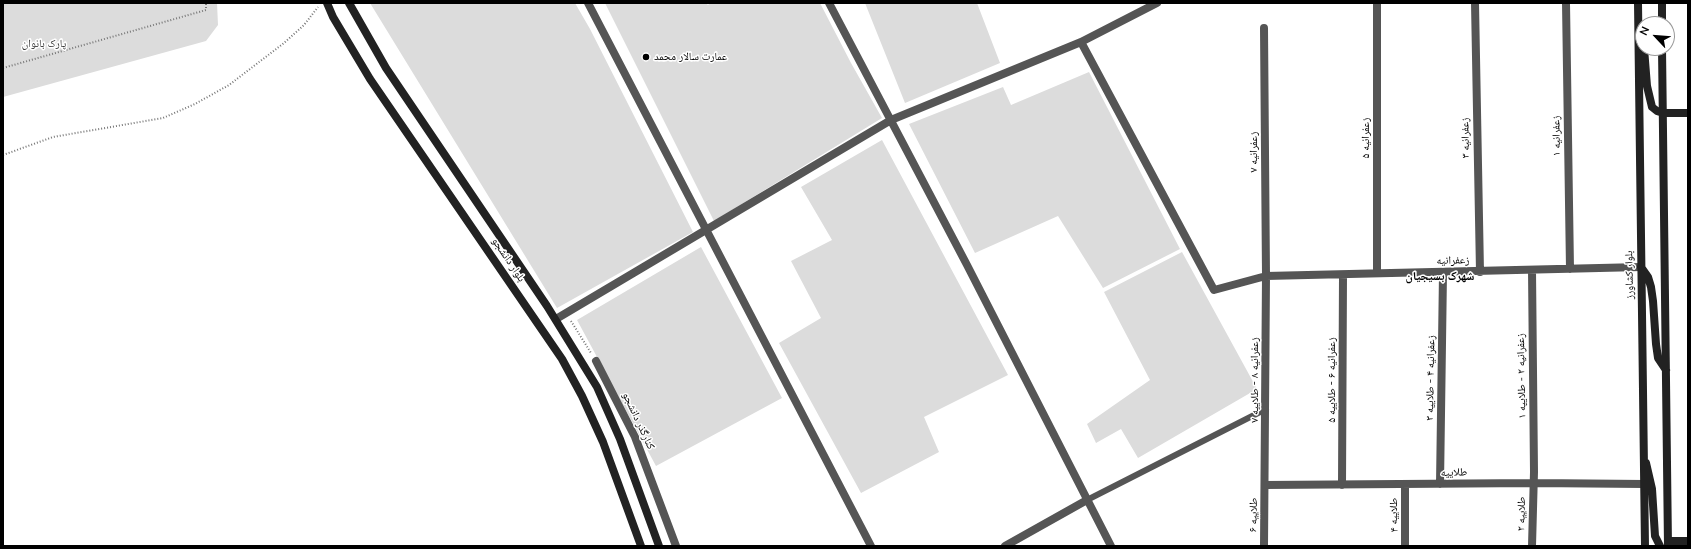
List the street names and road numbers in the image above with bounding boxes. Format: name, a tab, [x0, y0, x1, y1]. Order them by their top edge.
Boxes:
street label: زعفرانیه ۱	[1550, 115, 1564, 157]
street label: زعفرانیه ۳	[1459, 117, 1473, 159]
street label: زعفرانیه ۵	[1359, 118, 1373, 158]
street label: زعفرانیه ۷	[1247, 132, 1261, 172]
street label: بلوار دانشجو	[488, 235, 528, 285]
street label: بلوار کشاورز	[1623, 250, 1637, 300]
street label: زعفرانیه	[1436, 254, 1470, 268]
street label: زعفرانیه ۲ - طلاییه ۱	[1515, 333, 1529, 419]
street label: زعفرانیه ۴ - طلاییه ۳	[1424, 335, 1438, 421]
street label: زعفرانیه ۸ - طلاییه ۷	[1248, 337, 1262, 423]
street label: زعفرانیه ۶ - طلاییه ۵	[1325, 337, 1339, 423]
street label: کنارگذر دانشجو	[619, 390, 657, 452]
street label: طلاییه	[1441, 466, 1467, 480]
street label: طلاییه ۲	[1515, 497, 1529, 531]
street label: طلاییه ۶	[1247, 498, 1261, 532]
street label: طلاییه ۴	[1387, 498, 1401, 532]

